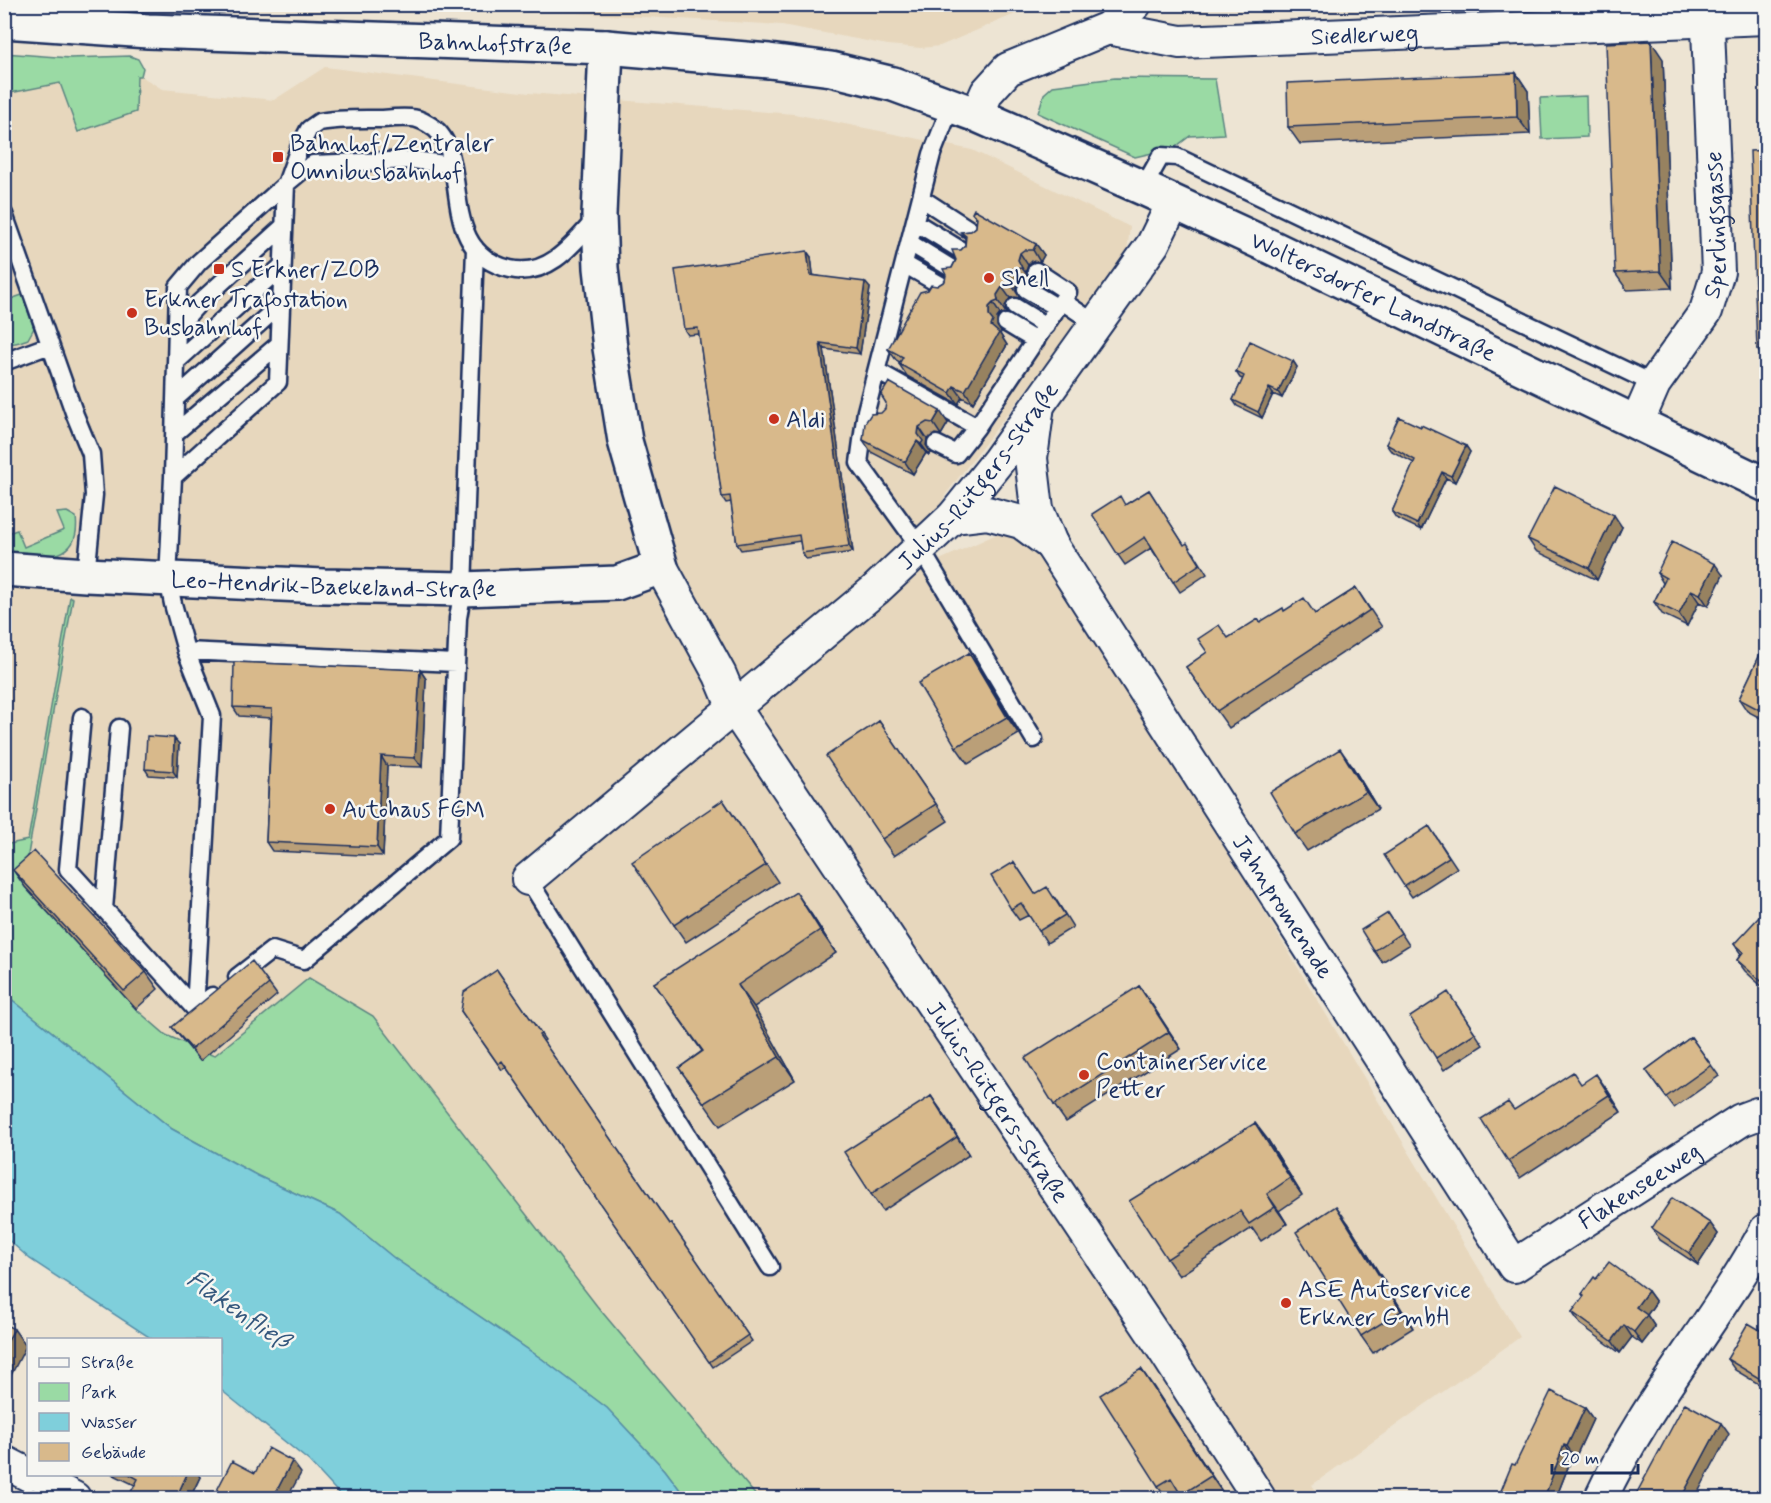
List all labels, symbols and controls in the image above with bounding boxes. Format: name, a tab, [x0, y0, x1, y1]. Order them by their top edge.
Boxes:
street label: Siedlerweg	[1310, 18, 1419, 54]
street label: Bahnhofstraße	[418, 26, 573, 63]
place label: Bahnhof/Zentraler Omnibusbahnhof	[290, 129, 495, 188]
marker: Bahnhof/Zentraler Omnibusbahnhof	[271, 150, 285, 164]
street label: Sperlingsgasse	[1697, 151, 1736, 303]
street label: Woltersdorfer Landstraße	[1245, 226, 1501, 370]
place label: S Erkner/ZOB	[231, 255, 379, 286]
marker: S Erkner/ZOB	[212, 262, 226, 276]
place label: Shell	[1001, 264, 1049, 295]
marker: Shell	[982, 271, 996, 285]
place label: Erkner Trafostation Busbahnhof	[144, 285, 348, 344]
marker: Erkner Trafostation Busbahnhof	[125, 306, 139, 320]
street label: Julius-Rütgers-Straße	[892, 376, 1067, 578]
place label: Aldi	[786, 405, 825, 436]
marker: Aldi	[767, 412, 781, 426]
street label: Leo-Hendrik-Baekeland-Straße	[170, 565, 497, 606]
place label: Autohaus FGM	[342, 795, 485, 826]
marker: Autohaus FGM	[323, 802, 337, 816]
street label: Jahnpromenade	[1224, 829, 1340, 985]
street label: Julius-Rütgers-Straße	[918, 996, 1075, 1210]
place label: Containerservice Petter	[1096, 1047, 1268, 1106]
marker: Containerservice Petter	[1077, 1068, 1091, 1082]
street label: Flakenseeweg	[1573, 1136, 1707, 1238]
water label: Flakenfließ	[180, 1263, 298, 1360]
place label: ASE Autoservice Erkner GmbH	[1298, 1275, 1471, 1334]
marker: ASE Autoservice Erkner GmbH	[1279, 1296, 1293, 1310]
legend	[27, 1338, 222, 1476]
text: Straße	[81, 1351, 134, 1375]
text: Park	[81, 1381, 117, 1405]
text: Wasser	[81, 1411, 138, 1435]
scale bar	[1552, 1437, 1638, 1475]
text: Gebäude	[81, 1441, 146, 1465]
text: 20 m	[1561, 1447, 1599, 1471]

